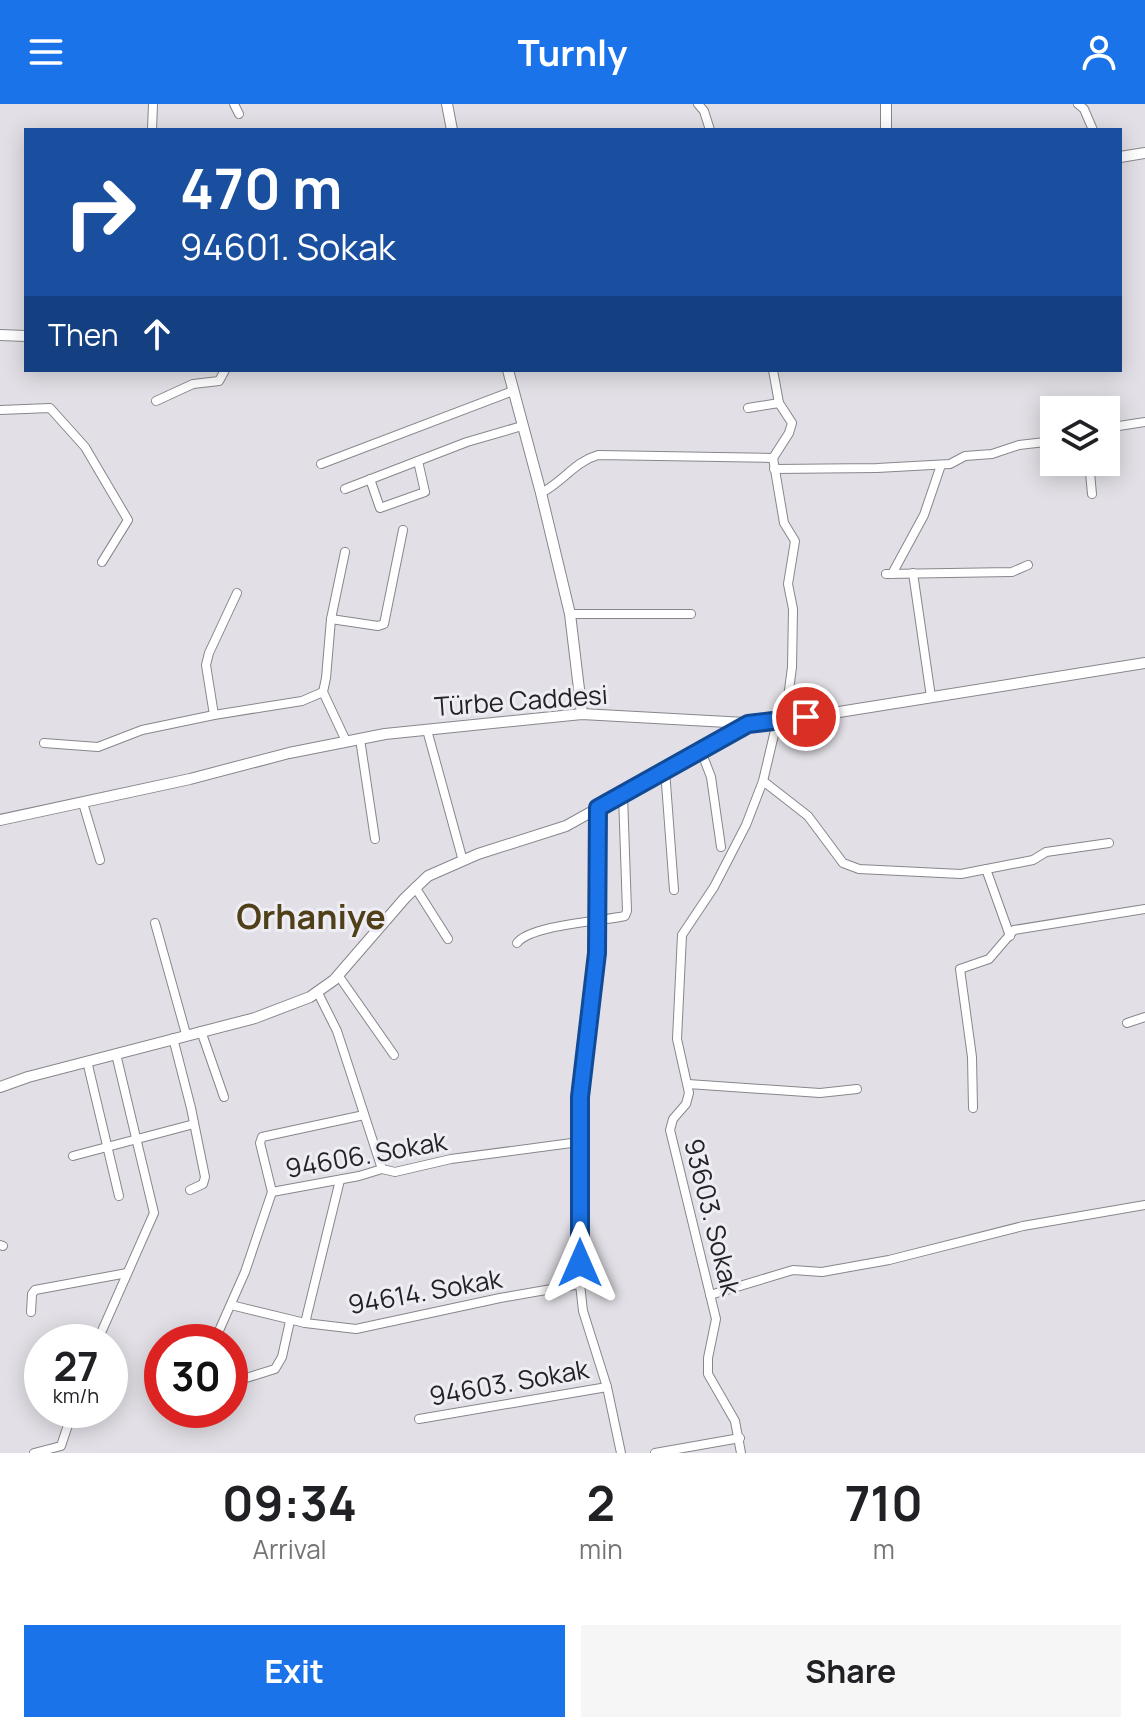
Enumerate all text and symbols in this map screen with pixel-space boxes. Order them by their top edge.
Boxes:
text: Turnly [518,28,627,77]
icon: menu [24,30,68,74]
icon: person [1077,30,1121,74]
text: 470 m [180,149,342,226]
icon: right [48,160,152,264]
text: 94601. Sokak [180,222,396,271]
icon: ahead [135,312,179,356]
text: Then [48,314,119,355]
map controls [1040,396,1120,476]
button: layers [1040,396,1120,476]
street label: Türbe Caddesi [433,676,609,724]
pin [772,683,840,751]
icon: arrive [784,695,828,739]
district label: Orhaniye [236,893,386,939]
street label: 94606. Sokak [282,1122,450,1186]
street label: 93603. Sokak [676,1135,750,1300]
position arrow [538,1221,622,1305]
street label: 94614. Sokak [345,1260,506,1322]
speed limit sign: 30 [144,1324,248,1428]
text: 27 [53,1338,99,1393]
street label: 94603. Sokak [426,1350,592,1414]
text: km/h [53,1382,99,1409]
text: 09:34 [222,1470,357,1535]
text: 2 [587,1470,615,1535]
text: 710 [845,1470,923,1535]
text: Arrival [252,1531,327,1567]
text: min [579,1531,623,1567]
text: m [873,1531,895,1567]
button: Exit [24,1625,565,1717]
button: Share [581,1625,1121,1717]

